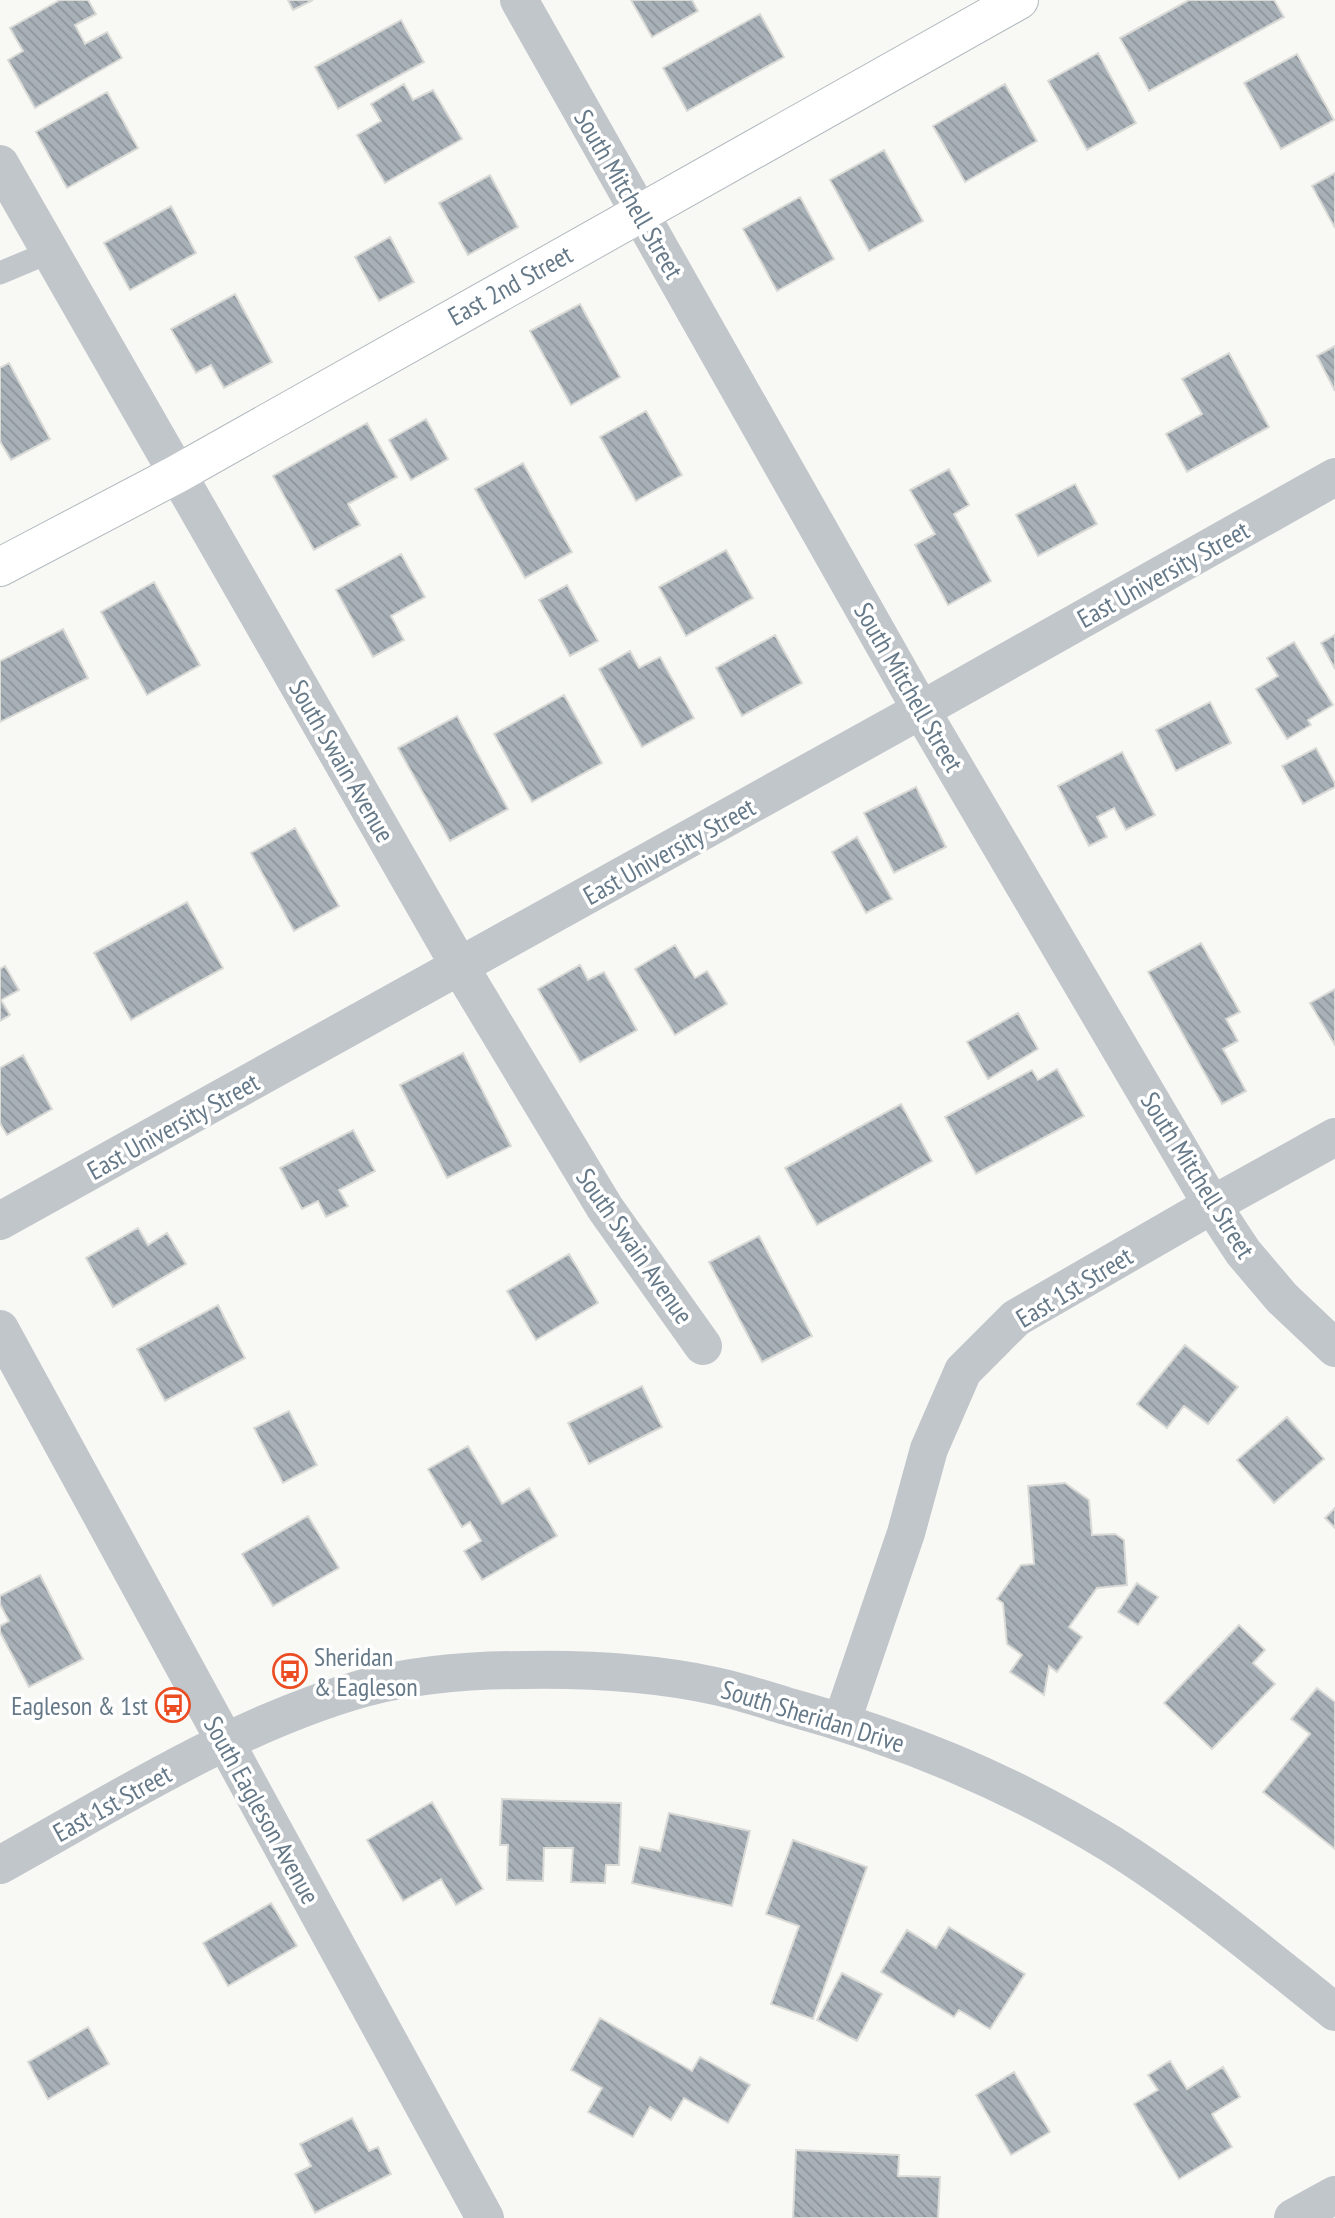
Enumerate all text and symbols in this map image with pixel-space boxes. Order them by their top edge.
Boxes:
street label: South Mitchell Street [567,104,691,284]
street label: East 2nd Street [442,237,578,333]
street label: East University Street [1071,513,1255,635]
street label: South Mitchell Street [847,597,971,777]
street label: South Swain Avenue [282,674,402,848]
street label: East University Street [577,790,761,912]
street label: East University Street [81,1065,265,1187]
street label: South Mitchell Street [1134,1086,1262,1264]
street label: South Swain Avenue [569,1162,701,1330]
street label: East 1st Street [1010,1239,1138,1335]
place label: Sheridan & Eagleson [314,1640,418,1703]
bus stop icon: Sheridan & Eagleson [271,1652,309,1690]
street label: South Sheridan Drive [717,1672,909,1760]
bus stop icon: Eagleson & 1st [154,1686,192,1724]
place label: Eagleson & 1st [11,1689,148,1722]
street label: South Eagleson Avenue [197,1710,327,1910]
street label: East 1st Street [47,1757,177,1849]

